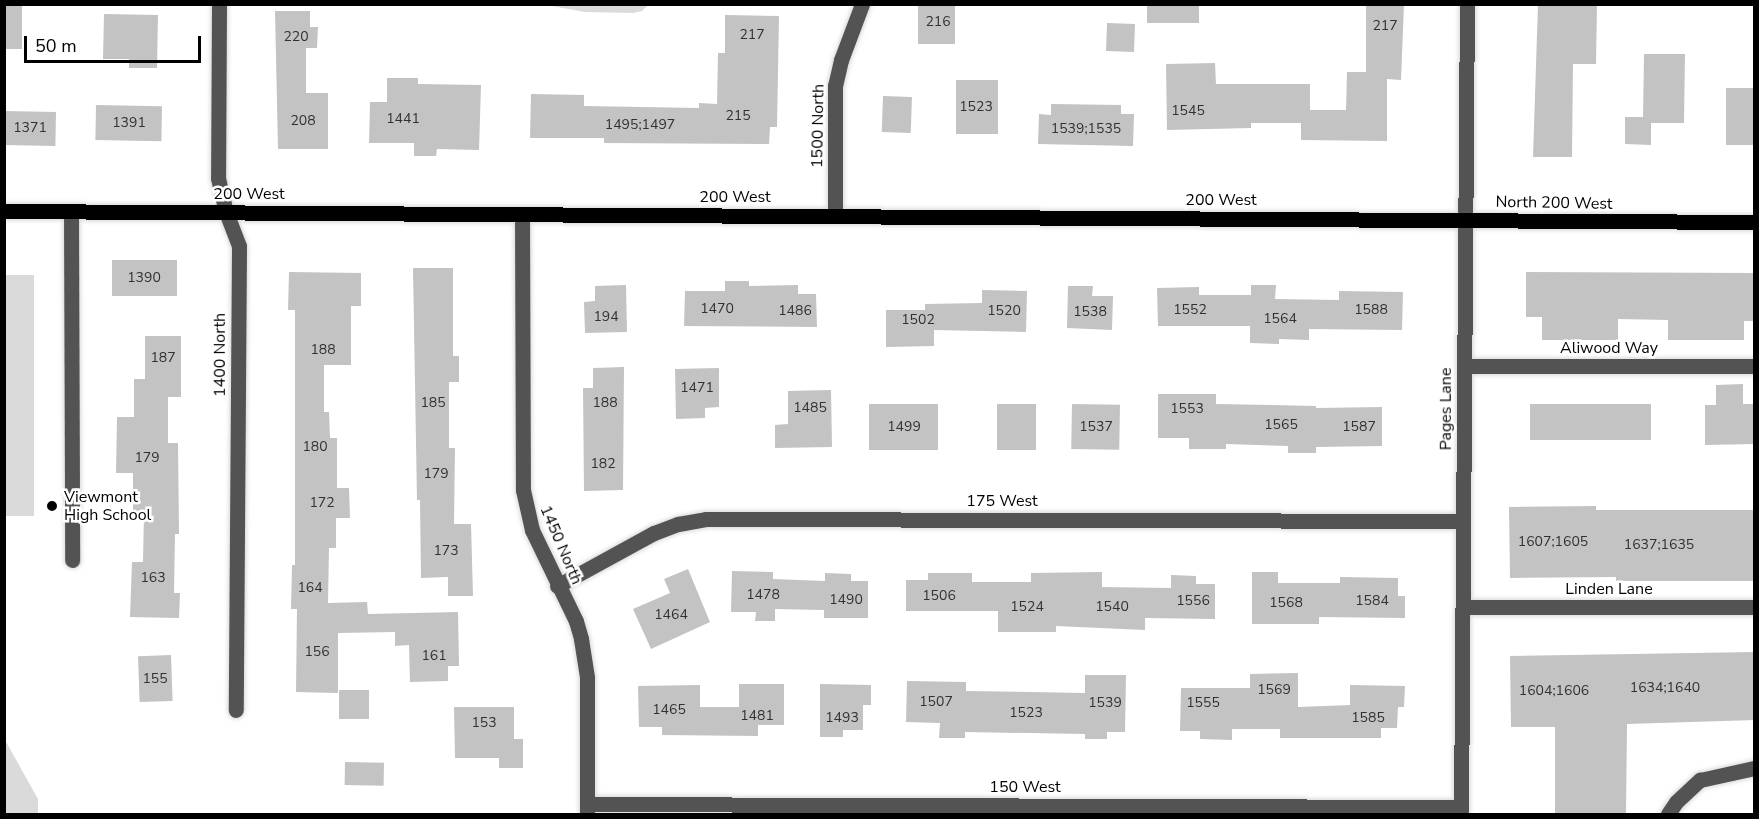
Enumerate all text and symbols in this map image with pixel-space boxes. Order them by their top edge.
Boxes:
house number: 216 [925,14,951,30]
house number: 217 [1372,18,1398,34]
scale bar [27,24,204,62]
house number: 217 [739,27,765,43]
house number: 220 [283,29,309,45]
text: 50 m [35,34,77,58]
street label: 1500 North [808,84,828,168]
house number: 1523 [959,99,993,115]
house number: 1545 [1171,103,1205,119]
house number: 215 [725,108,751,124]
house number: 1441 [386,111,420,127]
house number: 208 [290,113,316,129]
house number: 1391 [112,115,146,131]
house number: 1495;1497 [605,117,675,133]
house number: 1371 [13,120,47,136]
house number: 1539;1535 [1051,121,1121,137]
street label: 200 West [213,184,285,204]
street label: 200 West [699,187,771,207]
street label: 200 West [1185,190,1257,210]
street label: North 200 West [1495,192,1613,214]
house number: 1390 [127,270,161,286]
house number: 1470 [700,301,734,317]
house number: 1552 [1173,302,1207,318]
house number: 1588 [1354,302,1388,318]
house number: 1486 [778,303,812,319]
house number: 1520 [987,303,1021,319]
house number: 1538 [1073,304,1107,320]
house number: 194 [593,309,619,325]
house number: 1564 [1263,311,1297,327]
house number: 1502 [901,312,935,328]
street label: 1400 North [210,313,230,397]
street label: Aliwood Way [1560,338,1658,358]
house number: 188 [310,342,336,358]
house number: 187 [150,350,176,366]
street label: Pages Lane [1436,368,1456,450]
house number: 1471 [680,380,714,396]
house number: 185 [420,395,446,411]
house number: 188 [592,395,618,411]
house number: 1485 [793,400,827,416]
house number: 1553 [1170,401,1204,417]
house number: 1565 [1264,417,1298,433]
house number: 1499 [887,419,921,435]
house number: 1537 [1079,419,1113,435]
house number: 1587 [1342,419,1376,435]
house number: 180 [302,439,328,455]
house number: 179 [134,450,160,466]
house number: 182 [590,456,616,472]
house number: 179 [423,466,449,482]
place label: Viewmont High School [64,487,151,525]
street label: 175 West [966,491,1038,511]
house number: 172 [309,495,335,511]
marker: Viewmont High School [45,499,59,513]
street label: 1450 North [536,503,586,587]
house number: 1607;1605 [1518,534,1588,550]
house number: 1637;1635 [1624,537,1694,553]
house number: 173 [433,543,459,559]
house number: 163 [140,570,166,586]
street label: Linden Lane [1565,579,1653,599]
house number: 164 [297,580,323,596]
house number: 1478 [746,587,780,603]
house number: 1506 [922,588,956,604]
house number: 1490 [829,592,863,608]
house number: 1556 [1176,593,1210,609]
house number: 1584 [1355,593,1389,609]
house number: 1568 [1269,595,1303,611]
house number: 1524 [1010,599,1044,615]
house number: 1540 [1095,599,1129,615]
house number: 1464 [654,607,688,623]
house number: 156 [304,644,330,660]
house number: 161 [421,648,447,664]
house number: 155 [142,671,168,687]
house number: 1634;1640 [1630,680,1700,696]
house number: 1569 [1257,682,1291,698]
house number: 1604;1606 [1519,683,1589,699]
house number: 1507 [919,694,953,710]
house number: 1539 [1088,695,1122,711]
house number: 1555 [1186,695,1220,711]
house number: 1465 [652,702,686,718]
house number: 1523 [1009,705,1043,721]
house number: 1481 [740,708,774,724]
house number: 1493 [825,710,859,726]
house number: 1585 [1351,710,1385,726]
house number: 153 [471,715,497,731]
street label: 150 West [989,777,1061,797]

